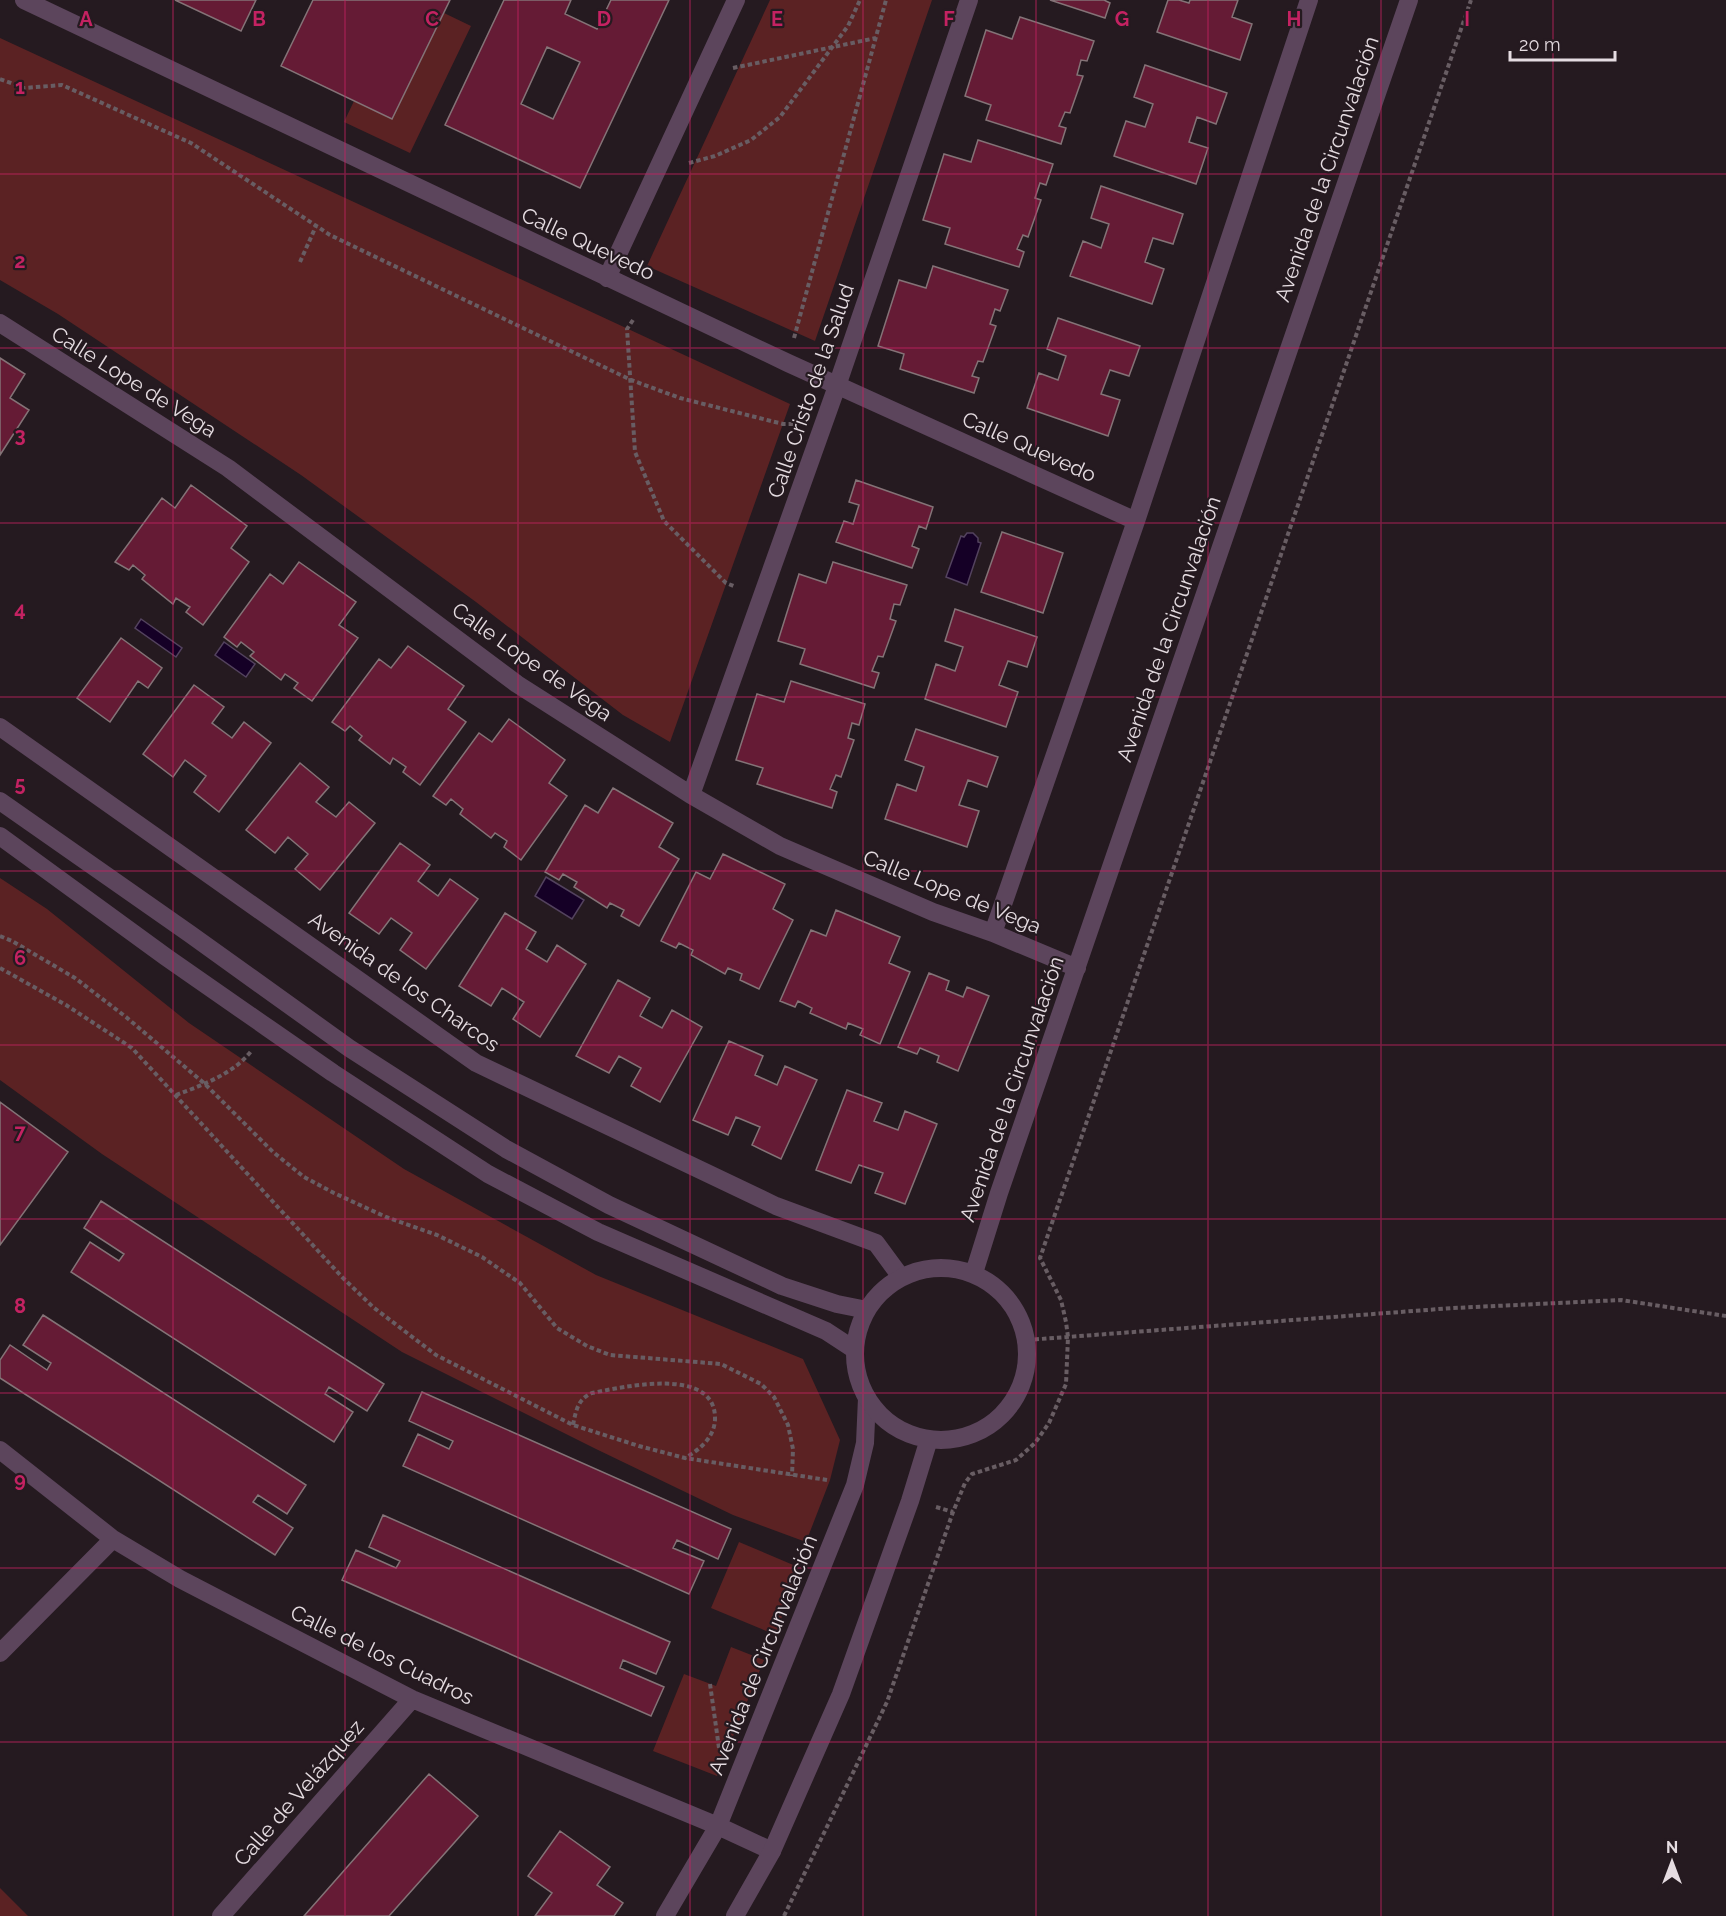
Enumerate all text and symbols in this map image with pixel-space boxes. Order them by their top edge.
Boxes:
text: A [79,7,93,31]
text: B [252,7,266,31]
text: C [425,7,439,31]
text: D [597,7,611,31]
text: E [771,7,783,31]
text: F [943,7,955,31]
text: G [1115,7,1129,31]
text: H [1287,7,1301,31]
text: I [1464,7,1470,31]
scale bar [1510,24,1615,62]
street label: Avenida de la Circunvalación [1269,33,1384,305]
text: 20 m [1519,34,1561,55]
text: 1 [15,75,25,99]
street label: Calle Quevedo [518,202,659,285]
text: 2 [14,249,26,273]
street label: Calle Cristo de la Salud [762,280,859,501]
street label: Calle Lope de Vega [47,321,221,442]
street label: Calle Quevedo [958,406,1100,487]
text: 3 [14,423,26,447]
street label: Avenida de la Circunvalación [1111,493,1226,765]
text: 4 [14,597,26,621]
street label: Calle Lope de Vega [447,597,617,726]
text: 5 [14,772,26,796]
street label: Calle Lope de Vega [860,844,1045,939]
street label: Avenida de los Charcos [304,906,504,1057]
text: 6 [14,946,26,970]
street label: Avenida de la Circunvalación [954,953,1069,1225]
text: 7 [14,1120,26,1144]
text: 8 [14,1294,26,1318]
text: 9 [14,1468,26,1492]
street label: Avenida de Circunvalación [703,1531,822,1778]
street label: Calle de los Cuadros [287,1599,478,1710]
street label: Calle de Velázquez [228,1715,369,1871]
north arrow [1642,1832,1702,1892]
text: N [1666,1838,1678,1857]

